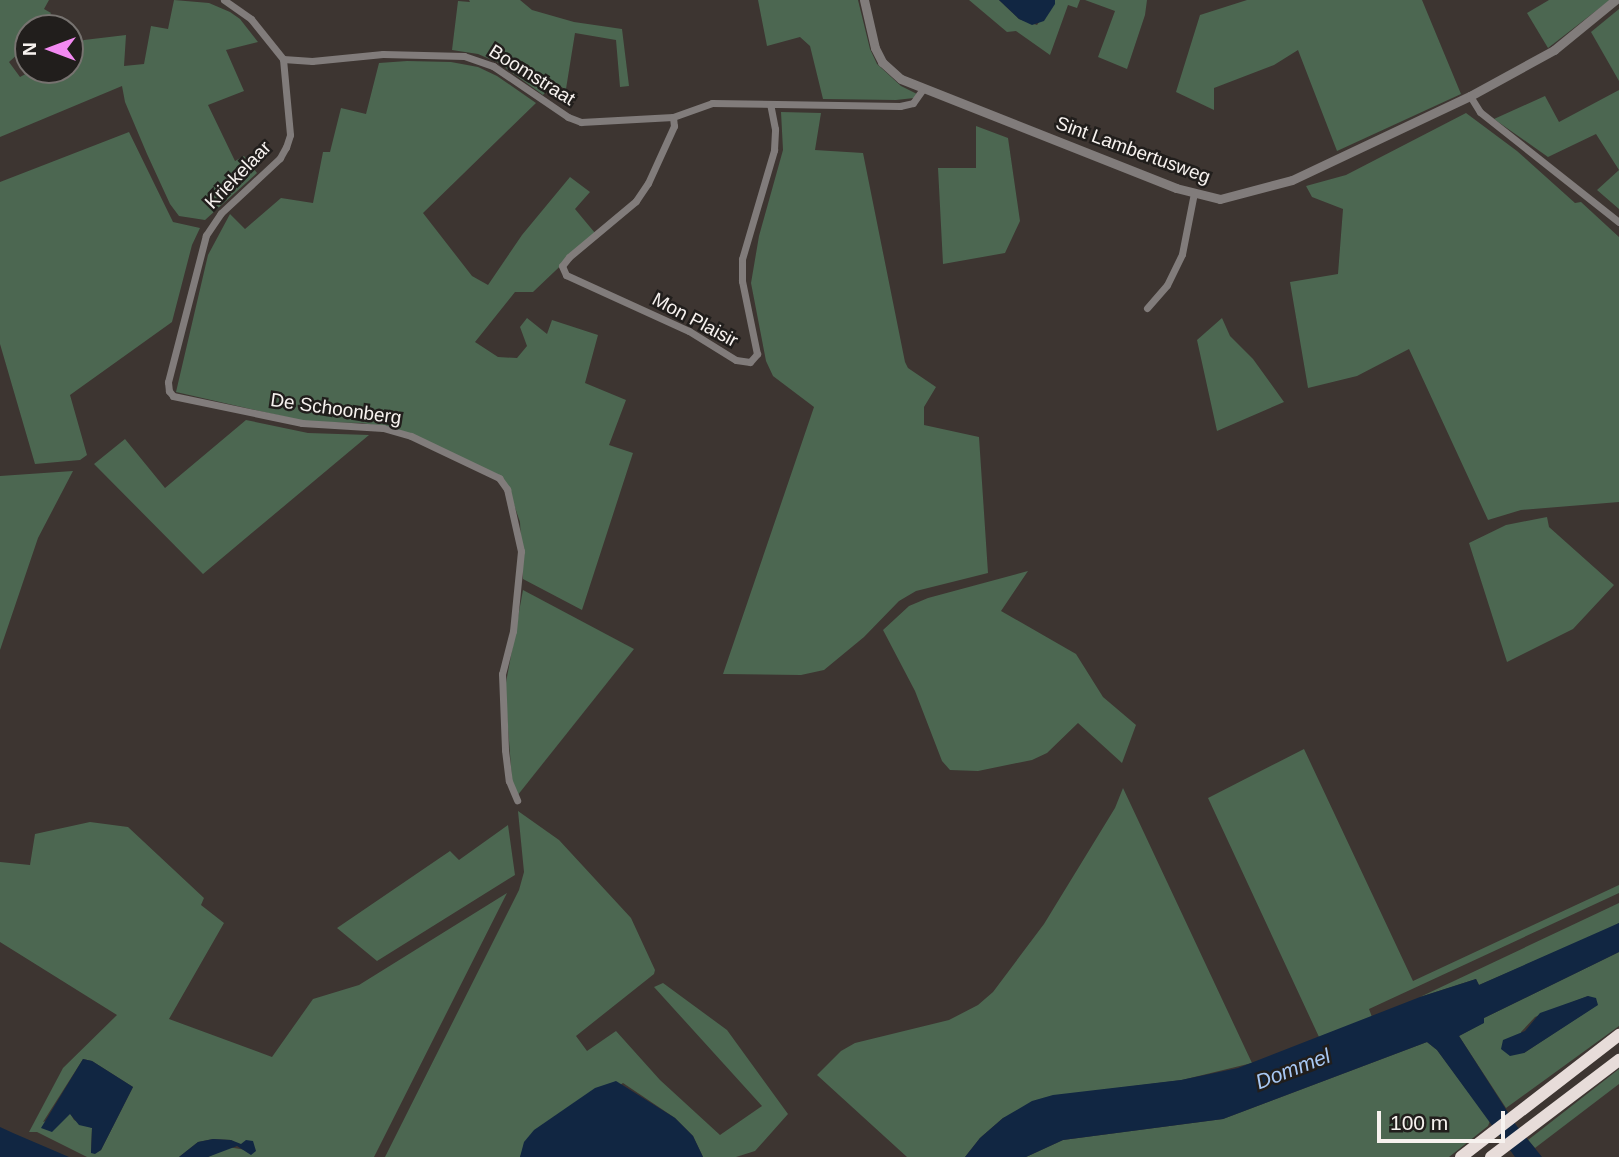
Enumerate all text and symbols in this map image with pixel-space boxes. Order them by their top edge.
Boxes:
north arrow [14,14,84,84]
street label: Boomstraat [485,40,579,110]
text: N [19,42,40,56]
street label: Sint Lambertusweg [1053,111,1213,189]
street label: Kriekelaar [200,136,276,214]
street label: Mon Plaisir [648,288,742,352]
street label: De Schoonberg [269,389,403,429]
water label: Dommel [1252,1043,1334,1095]
scale bar [1381,1098,1509,1142]
text: 100 m [1390,1111,1448,1134]

